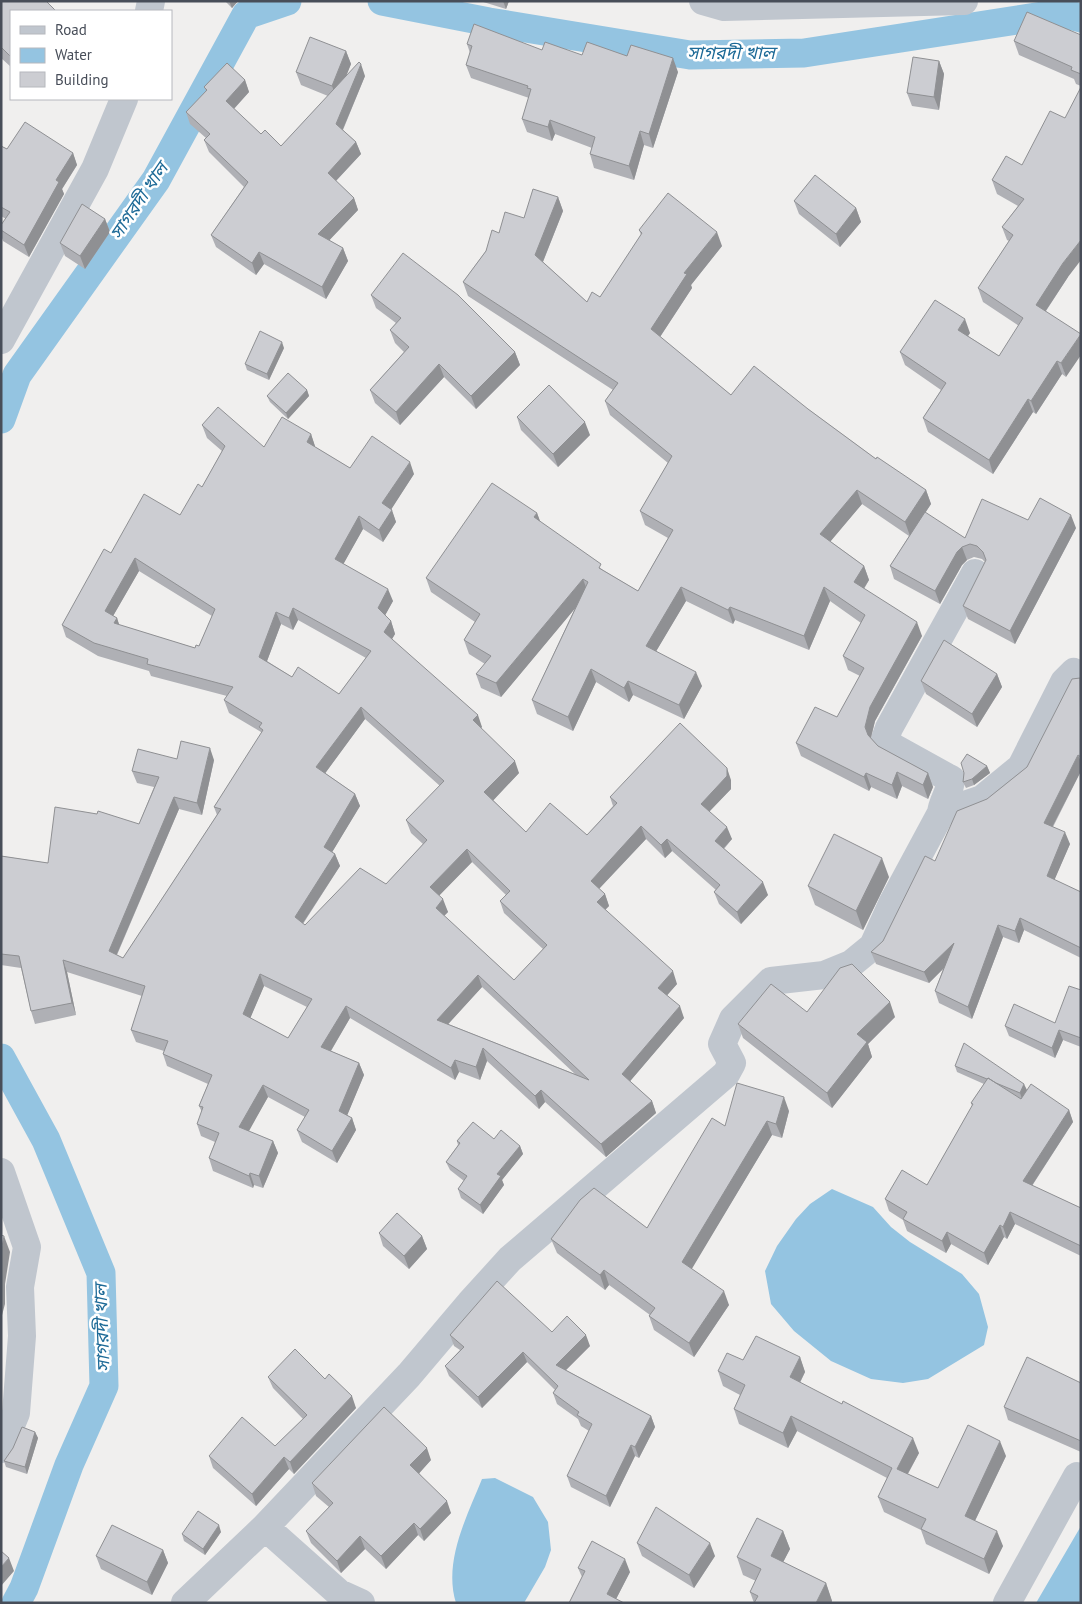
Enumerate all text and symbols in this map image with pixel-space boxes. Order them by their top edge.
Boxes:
legend [10,10,172,100]
text: Road [55,20,87,39]
water label: সাগরদী খাল [687,41,779,64]
text: Water [55,45,92,64]
text: Building [55,70,109,89]
water label: সাগরদী খাল [105,155,175,244]
water label: সাগরদী খাল [88,1280,115,1372]

